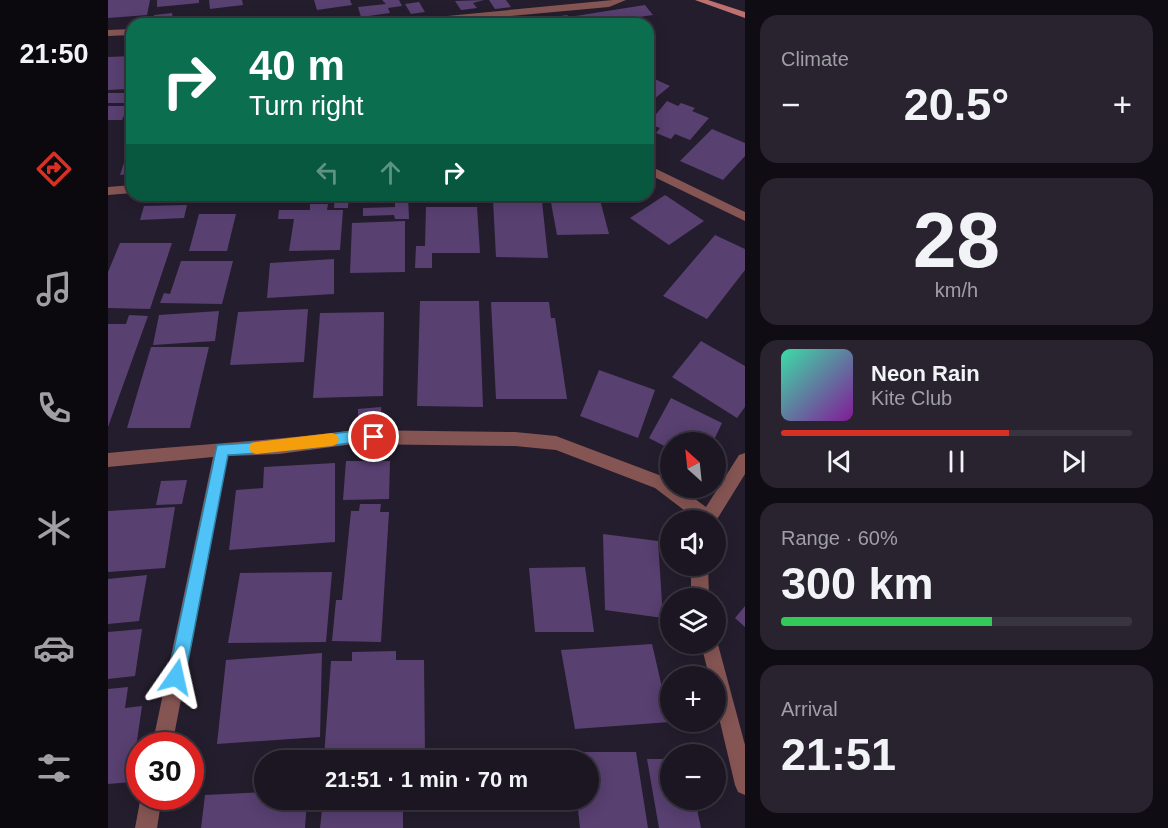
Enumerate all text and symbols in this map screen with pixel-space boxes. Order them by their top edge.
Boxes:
text: 21:50 [19,39,89,69]
icon: right [150,42,228,120]
text: 40 m [249,42,345,89]
text: Climate [781,48,849,70]
text: 20.5° [904,79,1009,130]
text: − [781,86,800,123]
text: + [1113,86,1132,123]
text: Turn right [249,91,364,121]
icon: directions [33,148,75,190]
icon: left [311,156,344,189]
icon: ahead [374,156,407,189]
icon: right [437,156,470,189]
text: 28 [913,196,1000,284]
icon: music [33,268,75,310]
text: km/h [935,279,978,301]
text: Neon Rain [871,361,980,386]
icon: phone [33,387,75,429]
text: Kite Club [871,387,952,409]
pin [348,411,399,462]
icon: arrive [357,420,390,453]
north arrow [660,432,726,498]
map controls [660,432,726,810]
icon: previous [823,445,856,478]
icon: pause [940,445,973,478]
icon: next [1057,445,1090,478]
icon: climate [33,507,75,549]
button: sound [660,510,726,576]
text: Range · 60% [781,527,898,549]
text: 300 km [781,558,934,609]
button: layers [660,588,726,654]
icon: car [33,627,75,669]
position arrow [144,645,208,709]
button: + [660,666,726,732]
text: Arrival [781,698,838,720]
text: 21:51 [781,729,896,780]
speed limit sign: 30 [126,732,204,810]
button: − [660,744,726,810]
icon: filters [33,747,75,789]
text: 21:51 · 1 min · 70 m [325,767,528,792]

